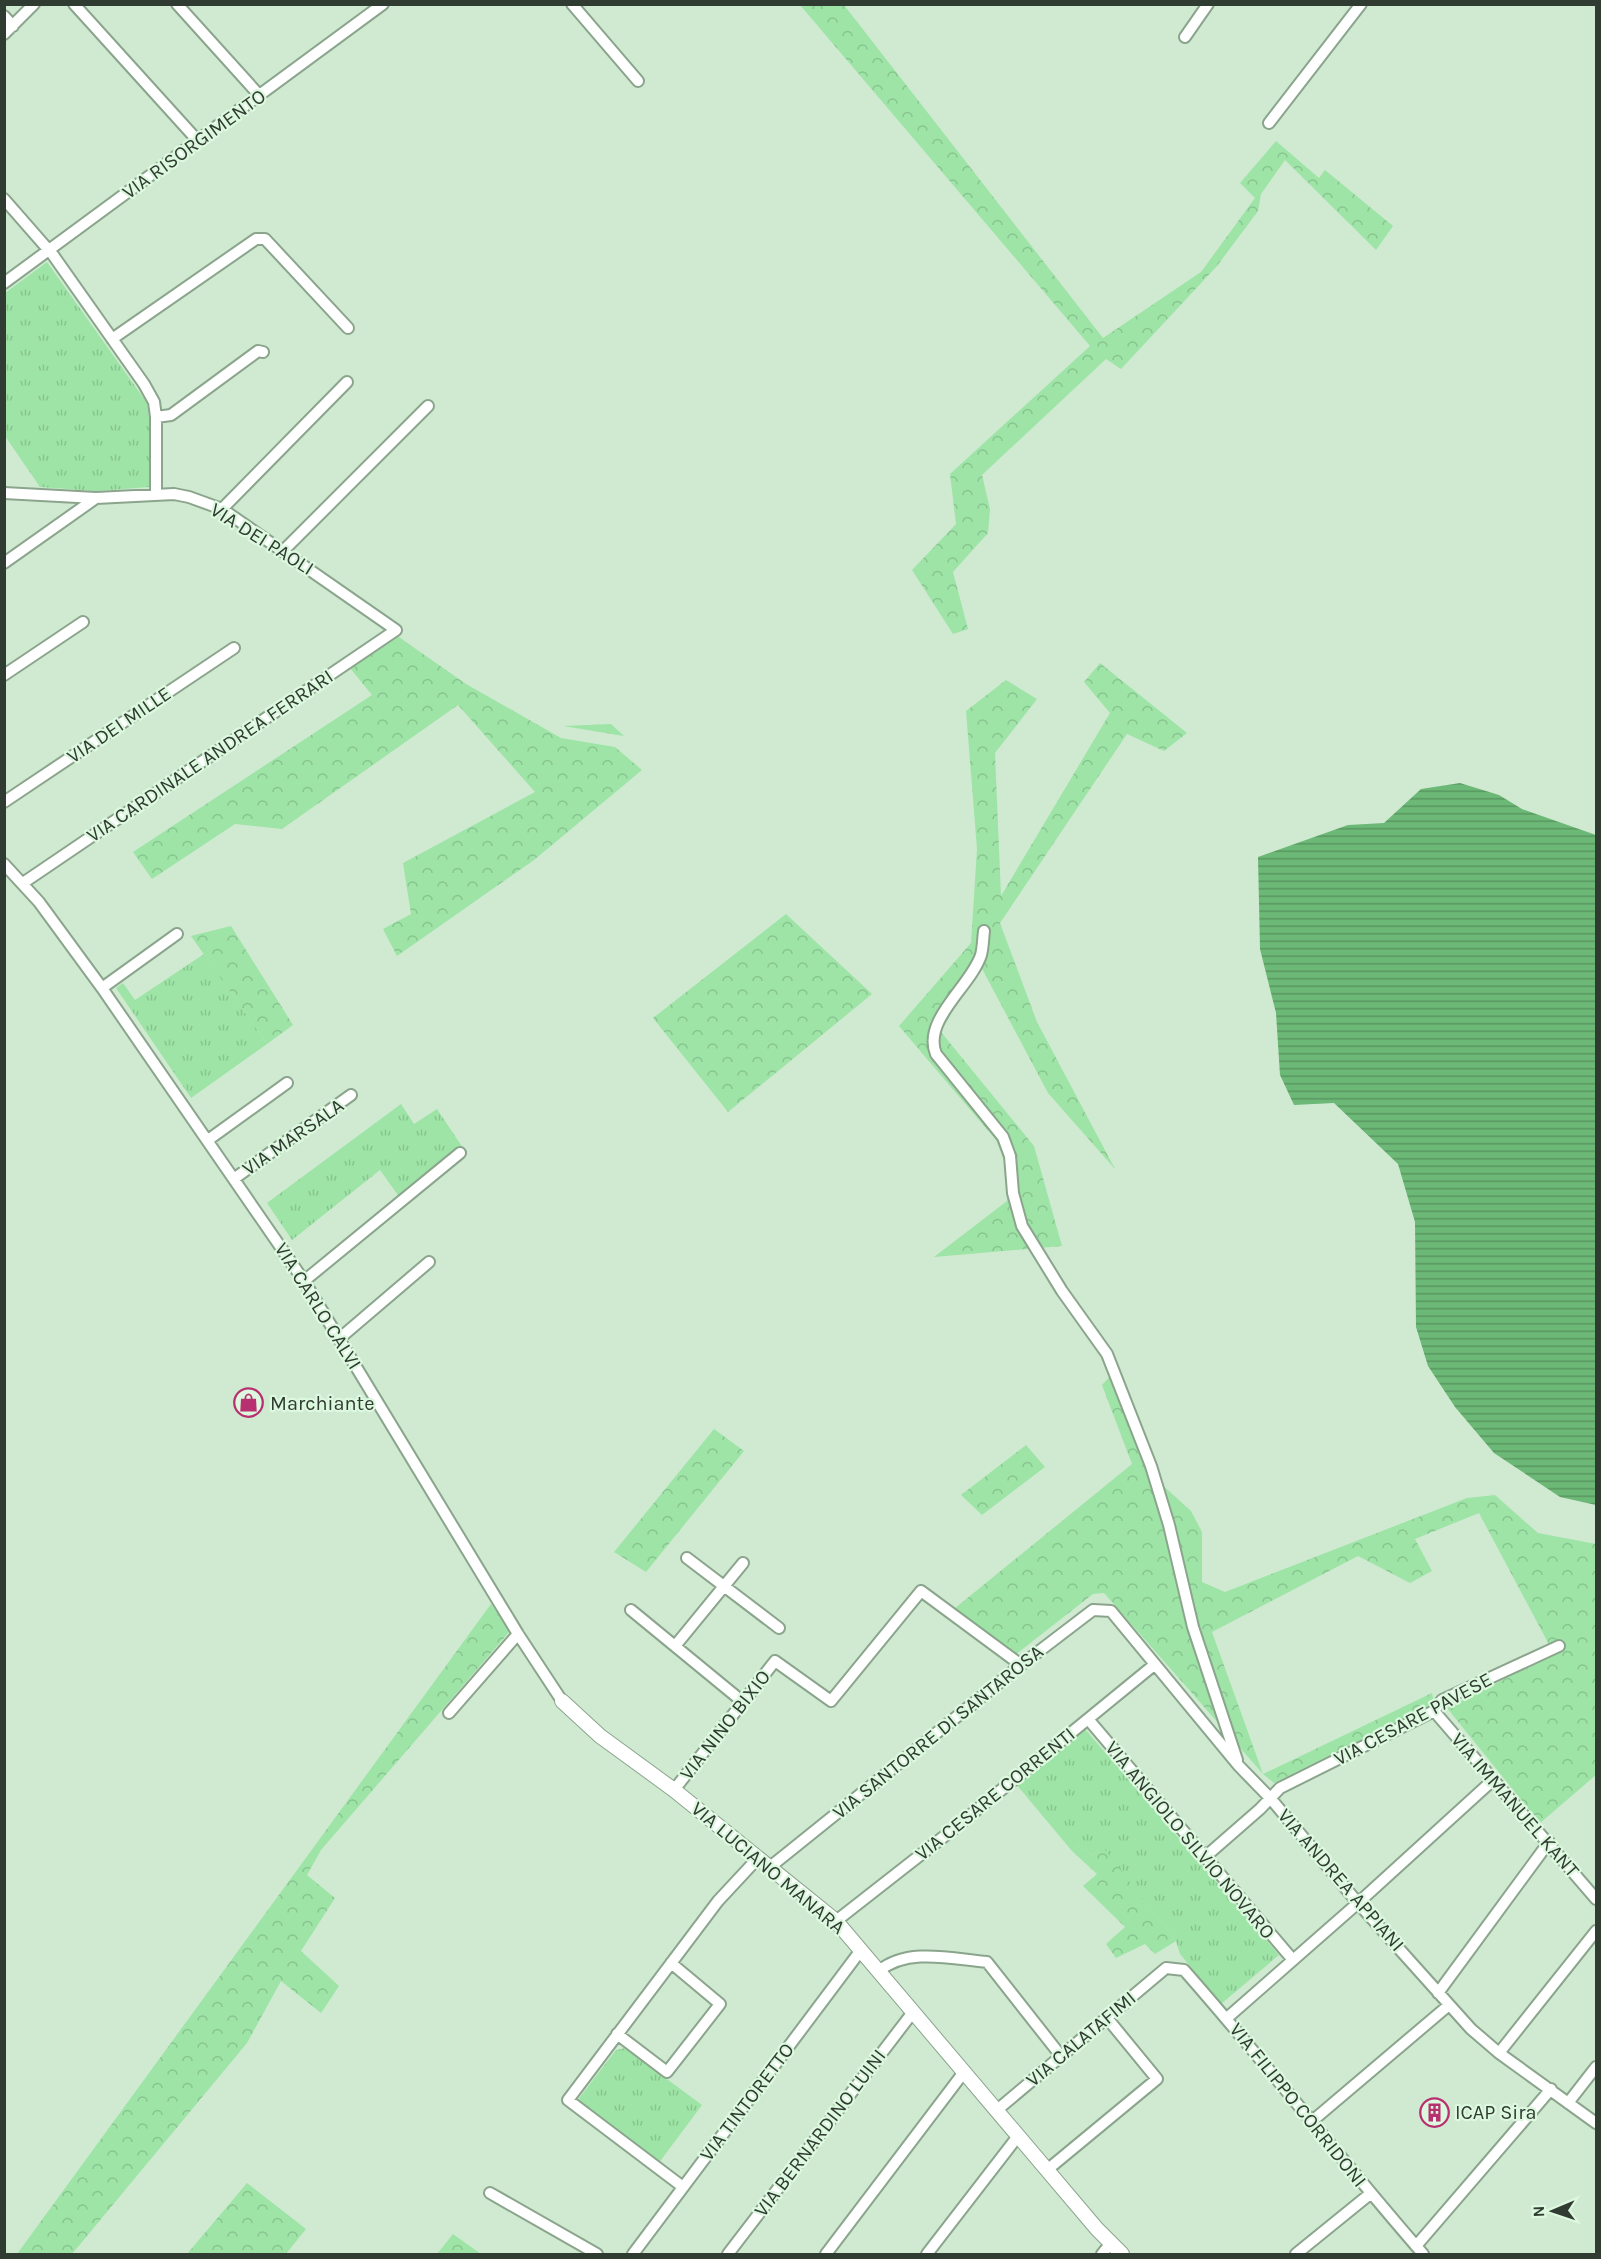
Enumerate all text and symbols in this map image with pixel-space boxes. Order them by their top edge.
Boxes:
street label: VIA RISORGIMENTO [118,84,270,204]
street label: VIA DEI PAOLI [206,498,318,580]
street label: VIA CARDINALE ANDREA FERRARI [83,665,337,847]
street label: VIA DEI MILLE [63,682,175,768]
street label: VIA MARSALA [238,1094,348,1180]
street label: VIA CARLO CALVI [270,1238,366,1374]
shop icon: Marchiante [233,1387,265,1419]
place label: Marchiante [270,1392,374,1415]
street label: VIA SANTORRE DI SANTAROSA [828,1640,1048,1824]
street label: VIA NINO BIXIO [675,1665,775,1785]
street label: VIA CESARE PAVESE [1330,1668,1496,1770]
street label: VIA CESARE CORRENTI [911,1723,1079,1865]
street label: VIA IMMANUEL KANT [1446,1728,1584,1882]
street label: VIA ANGIOLO SILVIO NOVARO [1101,1736,1279,1944]
street label: VIA LUCIANO MANARA [686,1797,850,1939]
street label: VIA ANDREA APPIANI [1273,1804,1409,1956]
street label: VIA CALATAFIMI [1021,1986,1141,2092]
street label: VIA FILIPPO CORRIDONI [1225,2018,1371,2192]
street label: VIA TINTORETTO [695,2038,799,2166]
street label: VIA BERNARDINO LUINI [749,2045,891,2221]
building icon: ICAP Sira [1418,2096,1450,2128]
place label: ICAP Sira [1455,2101,1536,2124]
north arrow [1523,2181,1583,2241]
text: N [1529,2205,1548,2218]

